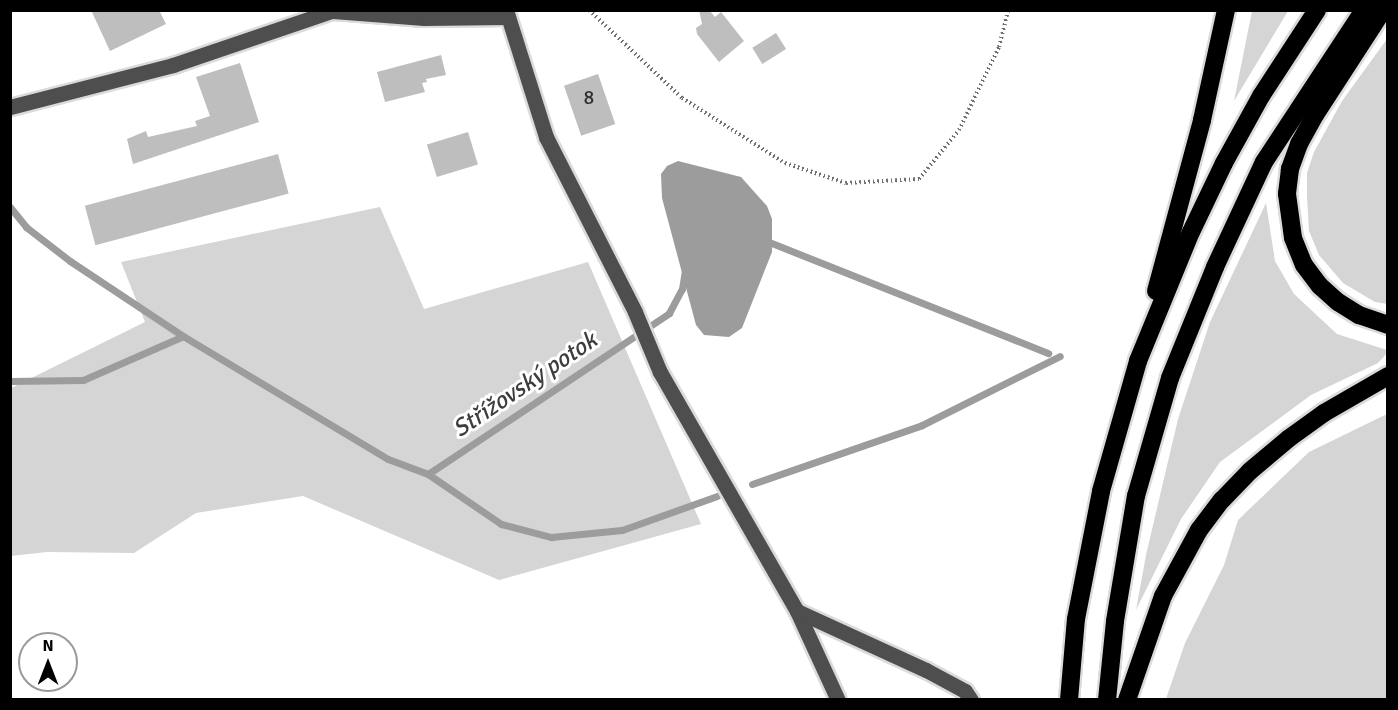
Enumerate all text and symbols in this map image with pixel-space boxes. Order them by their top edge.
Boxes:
house number: 8 [584,85,594,109]
water label: Střížovský potok [447,326,603,444]
north arrow [18,632,78,692]
text: N [42,636,54,656]

